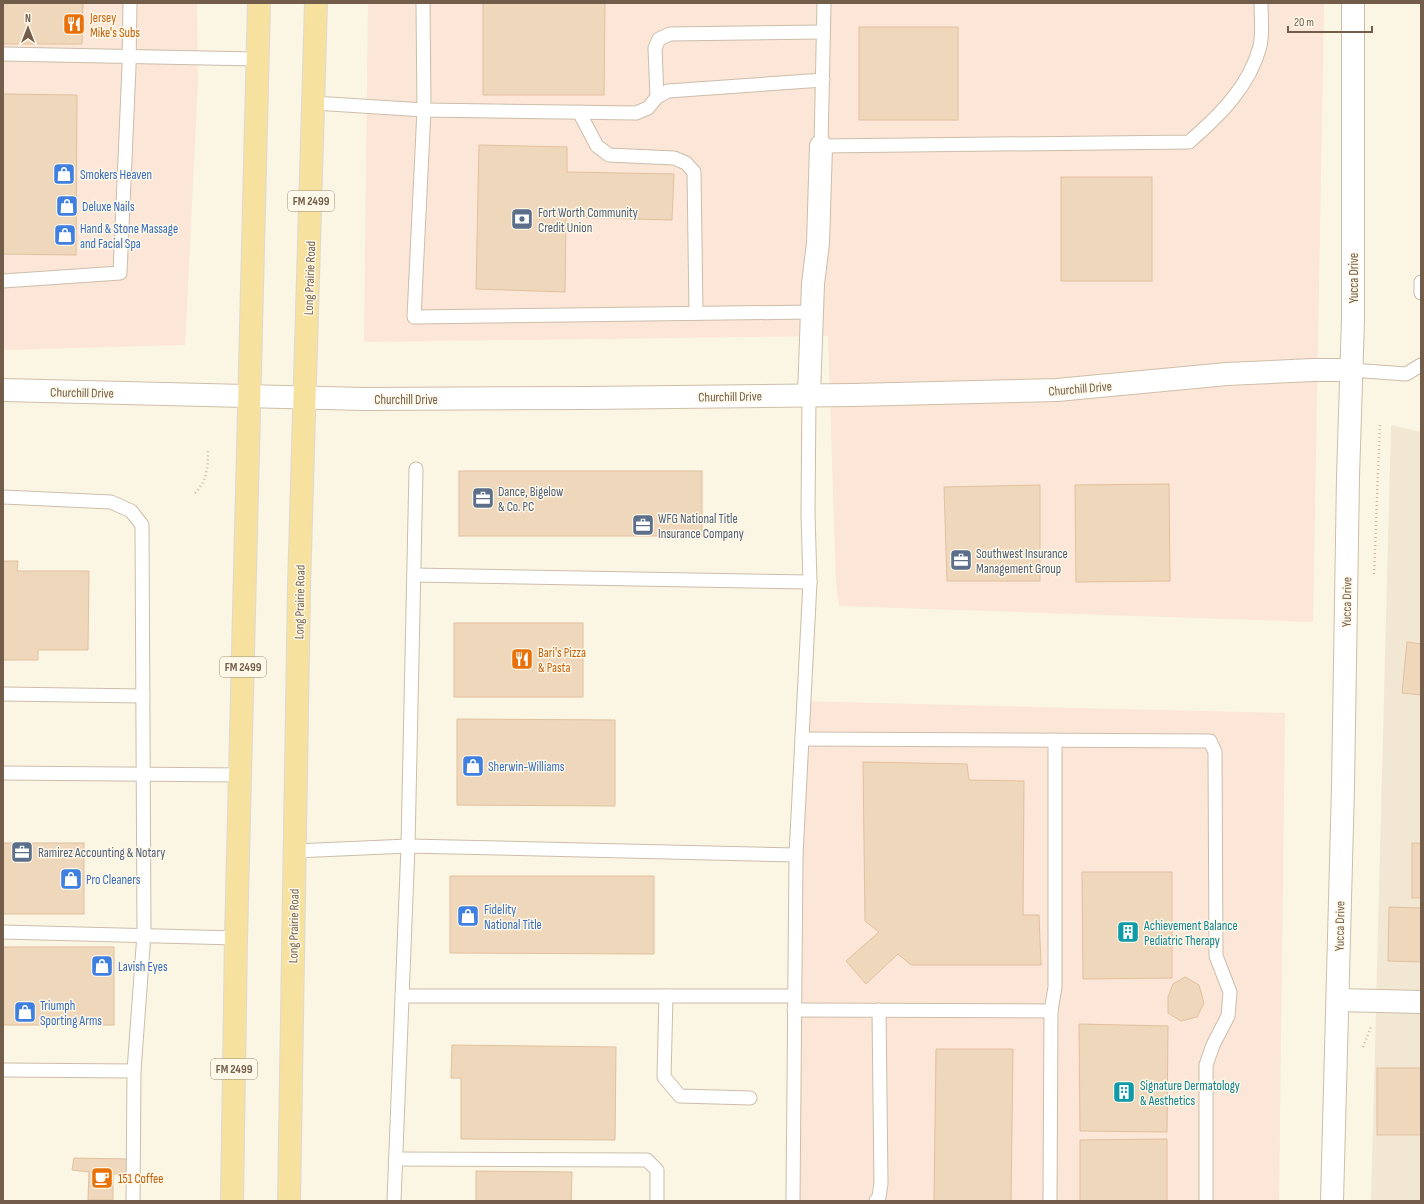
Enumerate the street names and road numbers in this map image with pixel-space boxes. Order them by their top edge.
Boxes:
road number: FM 2499 [288,191,334,211]
street label: Long Prairie Road [301,241,319,316]
street label: Yucca Drive [1346,253,1362,303]
street label: Churchill Drive [1048,378,1112,400]
street label: Churchill Drive [50,384,114,402]
street label: Churchill Drive [698,388,762,406]
street label: Churchill Drive [374,392,438,408]
street label: Long Prairie Road [291,565,309,639]
street label: Yucca Drive [1339,577,1355,627]
road number: FM 2499 [220,657,266,677]
street label: Long Prairie Road [285,889,303,963]
street label: Yucca Drive [1332,901,1348,951]
road number: FM 2499 [211,1059,257,1079]

